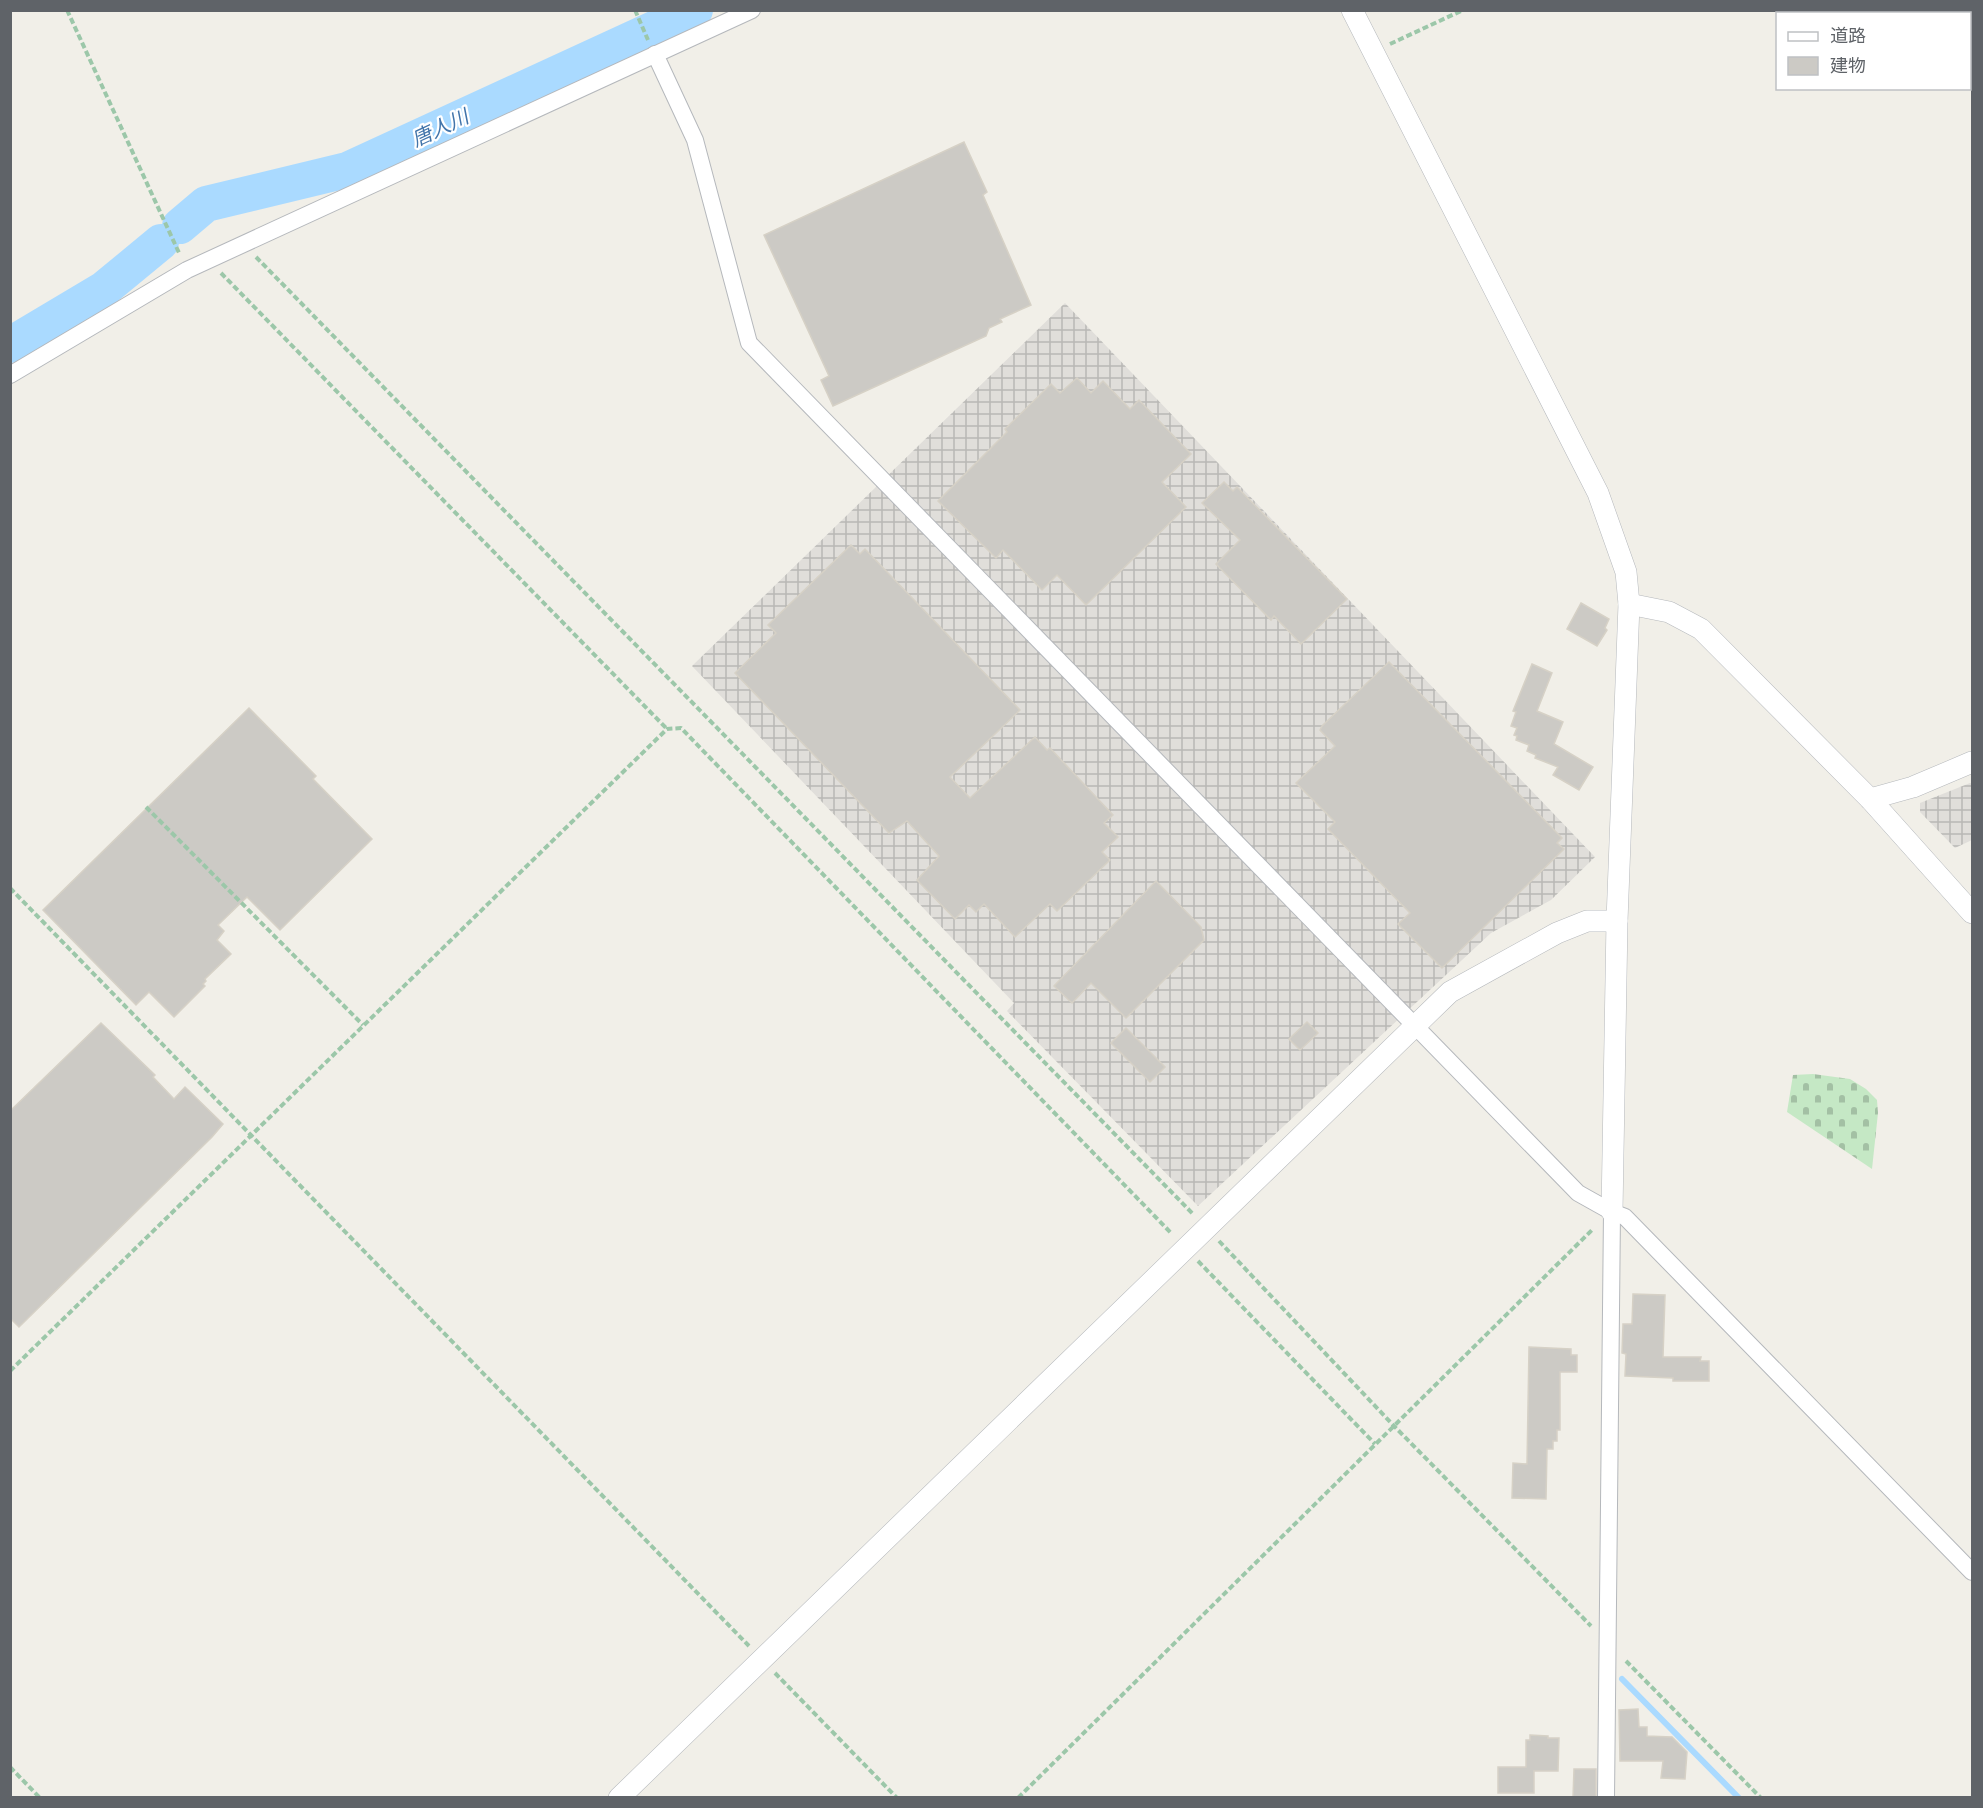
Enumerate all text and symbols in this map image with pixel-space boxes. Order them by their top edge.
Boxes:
legend [1776,12,1971,90]
text: 道路 [1830,25,1866,46]
text: 建物 [1830,55,1866,76]
water label: 唐人川 [408,104,474,152]

